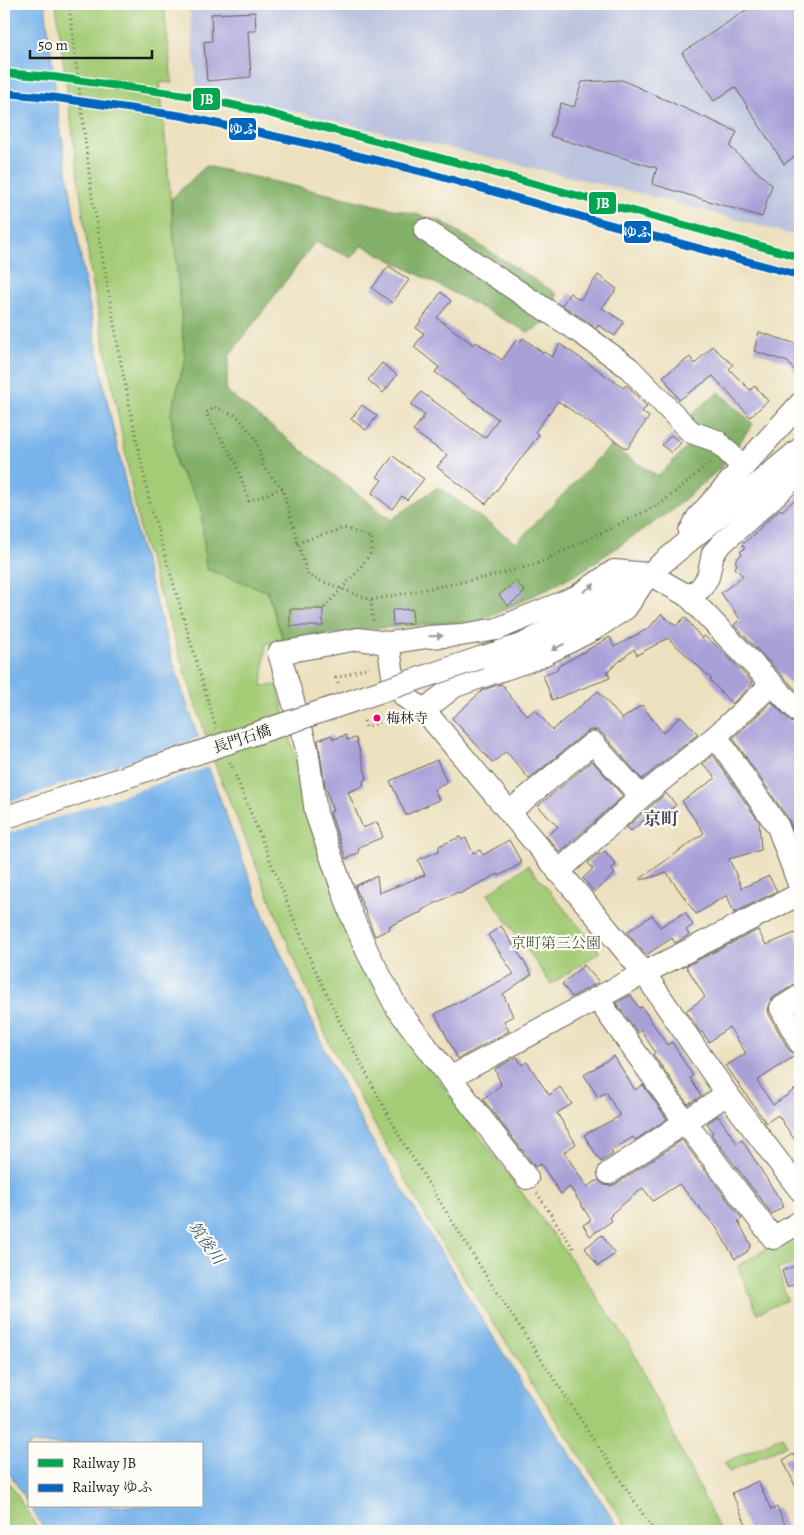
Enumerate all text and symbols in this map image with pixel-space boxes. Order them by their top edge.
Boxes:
scale bar [30,28,152,60]
text: 50 m [38,35,68,55]
line badge: JB [192,87,221,111]
text: JB [200,90,214,109]
line badge: ゆふ [228,117,257,141]
text: ゆふ [229,120,257,139]
line badge: JB [588,191,617,215]
text: JB [596,194,610,213]
line badge: ゆふ [623,220,652,244]
text: ゆふ [623,223,651,242]
one-way arrow [582,583,596,593]
one-way arrow [428,632,444,640]
one-way arrow [551,643,566,651]
place label: 梅林寺 [386,709,428,728]
marker: 梅林寺 [372,713,382,723]
street label: 長門石橋 [210,720,274,758]
district label: 京町 [643,807,679,831]
park label: 京町第三公園 [511,933,601,953]
water label: 筑後川 [183,1217,230,1270]
legend [28,1442,202,1508]
text: Railway JB [72,1453,136,1473]
text: Railway ゆふ [72,1477,152,1497]

